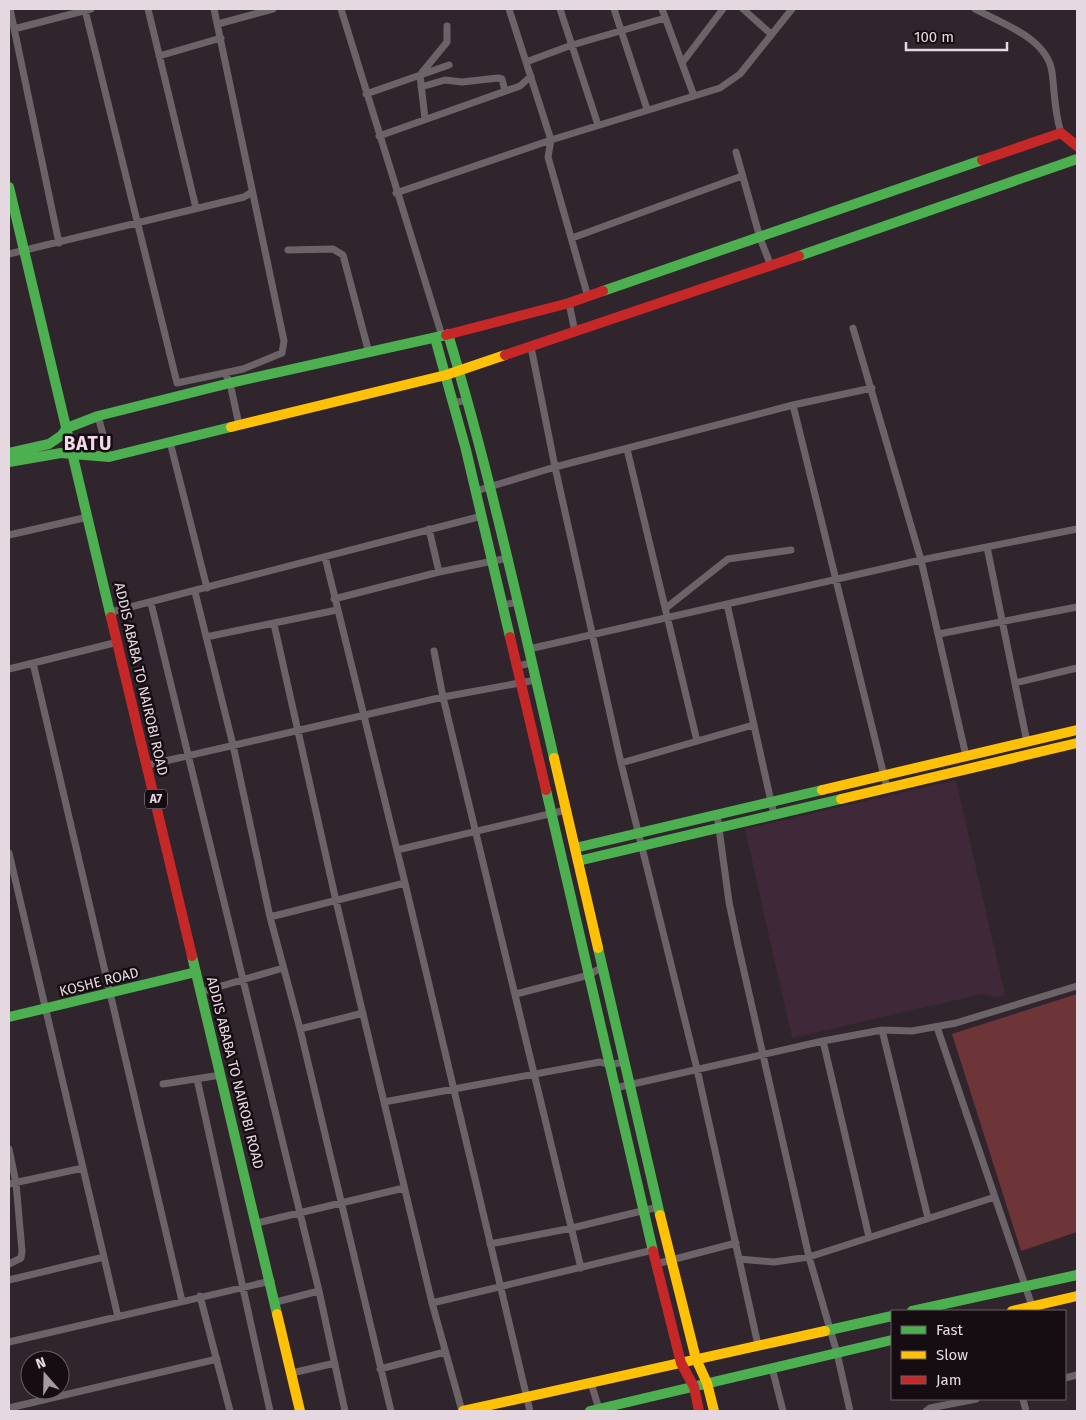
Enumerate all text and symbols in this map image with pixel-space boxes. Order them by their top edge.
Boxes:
scale bar [906,20,1007,52]
text: 100 m [914,28,954,46]
district label: BATU [64,432,112,455]
street label: ADDIS ABABA TO NAIROBI ROAD [111,581,171,777]
road number: A7 [145,790,167,809]
street label: KOSHE ROAD [58,964,140,1000]
street label: ADDIS ABABA TO NAIROBI ROAD [203,975,267,1171]
legend [891,1310,1066,1400]
text: Fast [936,1321,963,1339]
text: Slow [936,1346,968,1364]
north arrow [20,1350,70,1400]
text: N [33,1354,48,1373]
text: Jam [936,1371,962,1389]

